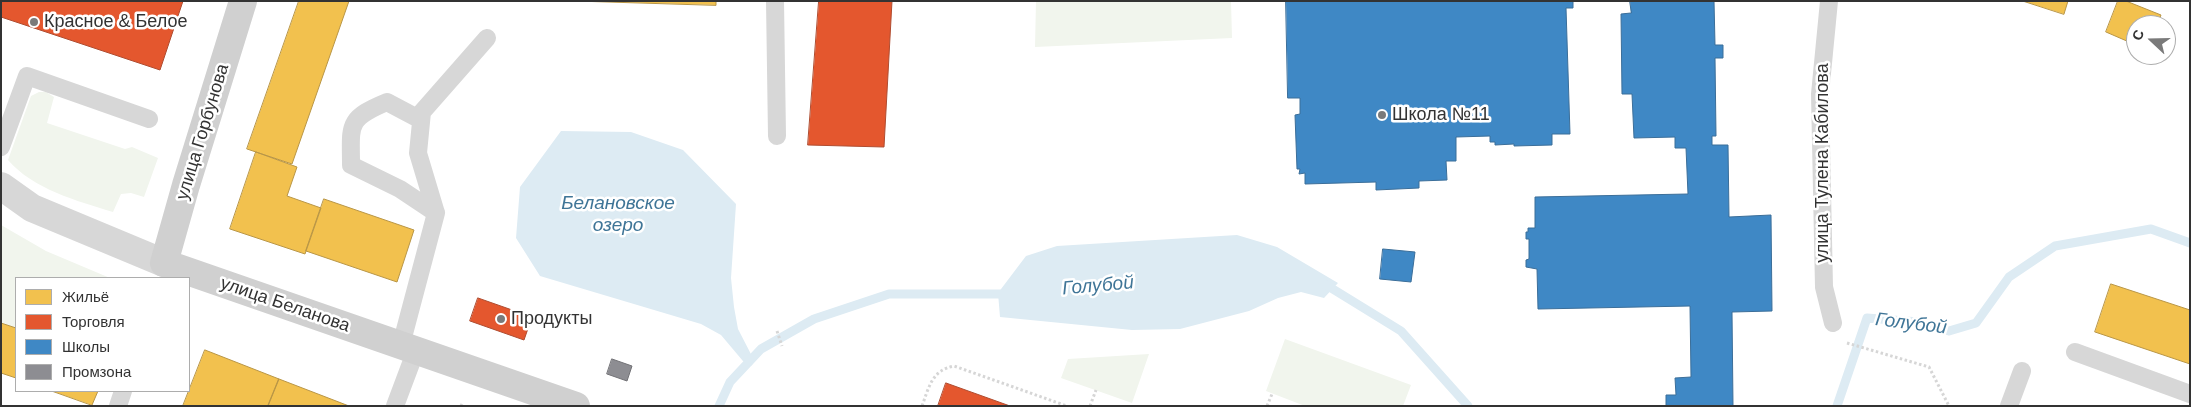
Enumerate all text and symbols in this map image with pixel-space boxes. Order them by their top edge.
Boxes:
place label: Красное & Белое [44,11,187,33]
north arrow [2126,15,2176,65]
marker: Красное & Белое [28,16,40,28]
text: С [2129,27,2147,43]
street label: улица Горбунова [172,61,234,203]
street label: улица Тулена Кабилова [1812,63,1834,263]
place label: Школа №11 [1392,104,1490,126]
marker: Школа №11 [1376,109,1388,121]
water label: Белановское озеро [561,193,675,237]
water label: Голубой [1061,272,1135,300]
street label: улица Беланова [217,273,353,337]
legend [15,277,190,392]
text: Жильё [62,288,109,305]
place label: Продукты [511,308,592,330]
water label: Голубой [1874,308,1948,340]
text: Торговля [62,313,125,330]
marker: Продукты [495,313,507,325]
text: Школы [62,338,110,355]
text: Промзона [62,363,131,380]

